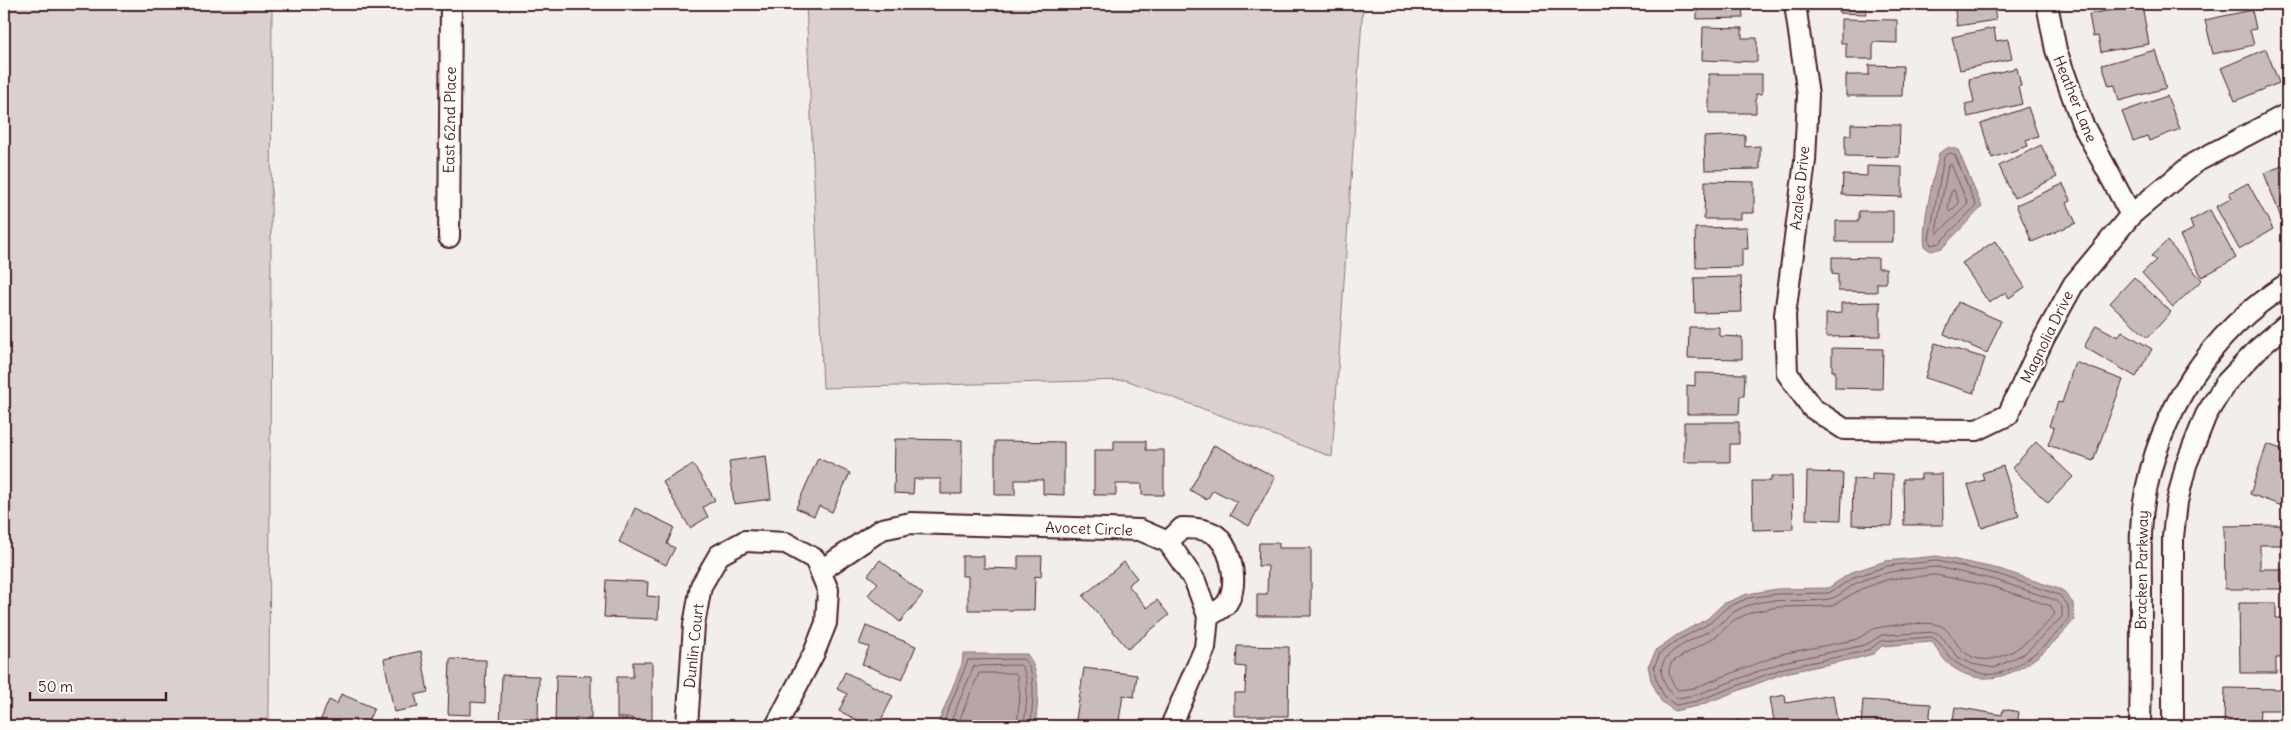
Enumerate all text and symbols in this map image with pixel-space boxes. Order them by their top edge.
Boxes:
street label: Heather Lane [2049,53,2102,145]
street label: East 62nd Place [439,66,460,174]
street label: Azalea Drive [1786,145,1813,231]
street label: Magnolia Drive [2016,288,2077,386]
street label: Bracken Parkway [2131,510,2152,630]
street label: Avocet Circle [1045,517,1133,540]
street label: Dunlin Court [680,603,707,689]
scale bar [30,670,166,702]
text: 50 m [38,677,73,696]

